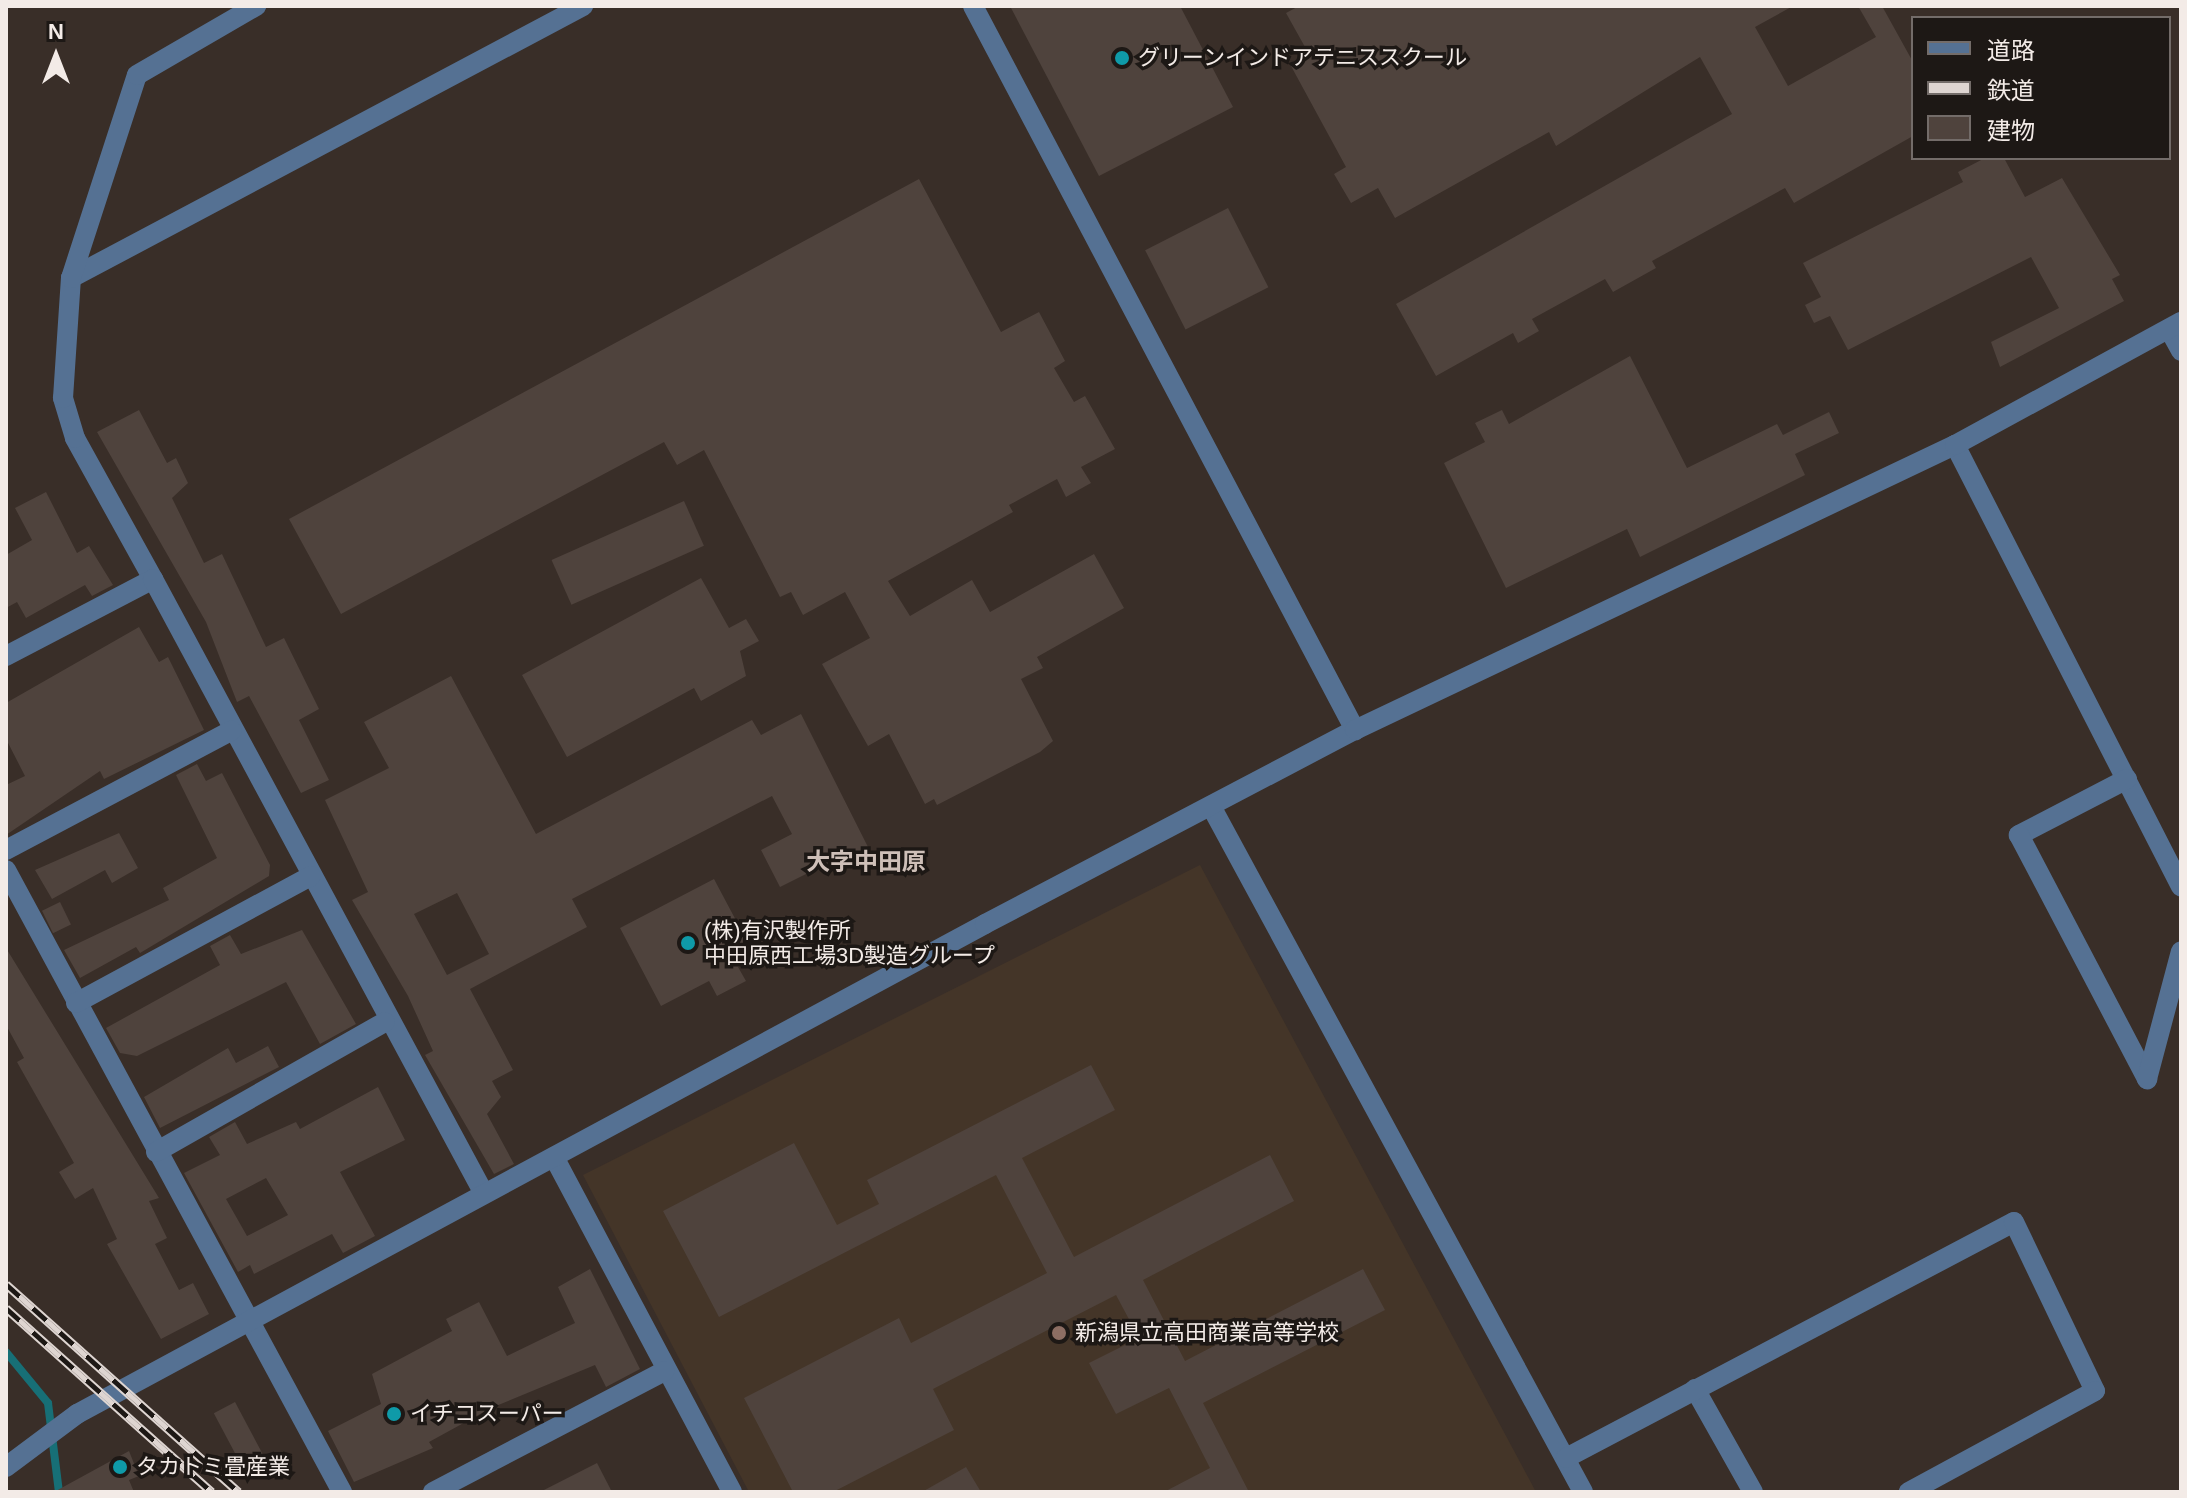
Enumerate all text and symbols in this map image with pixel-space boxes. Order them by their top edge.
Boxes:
north arrow [16,16,96,96]
legend [1911,16,2171,160]
text: N [48,19,64,44]
text: 道路 [1987,37,2035,64]
place label: グリーンインドアテニススクール [1138,45,1468,71]
marker: グリーンインドアテニススクール [1113,49,1131,67]
text: 鉄道 [1987,77,2035,104]
text: 建物 [1987,117,2035,144]
district label: 大字中田原 [806,848,926,876]
place label: (株)有沢製作所 中田原西工場3D製造グループ [704,917,996,968]
marker: (株)有沢製作所 中田原西工場3D製造グループ [679,934,697,952]
place label: 新潟県立高田商業高等学校 [1075,1320,1339,1346]
marker: 新潟県立高田商業高等学校 [1050,1324,1068,1342]
place label: イチコスーパー [410,1401,564,1427]
marker: イチコスーパー [385,1405,403,1423]
place label: タカトミ畳産業 [136,1454,290,1480]
marker: タカトミ畳産業 [111,1458,129,1476]

